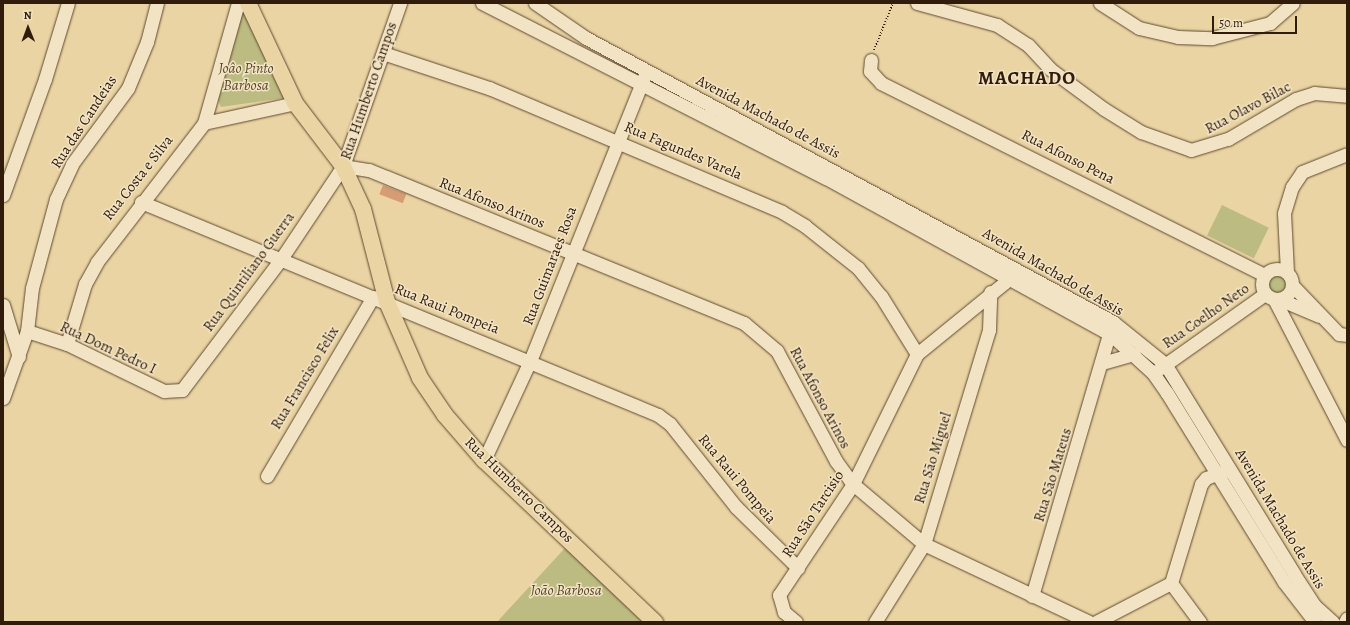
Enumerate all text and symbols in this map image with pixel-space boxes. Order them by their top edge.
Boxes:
north arrow [8,8,48,48]
text: N [24,8,32,23]
scale bar [1214,8,1299,34]
text: 50 m [1219,15,1243,31]
street label: Rua Humberto Campos [337,20,401,162]
park label: Joâo Pinto Barbosa [218,59,274,94]
district label: MACHADO [978,68,1076,90]
street label: Avenida Machado de Assis [693,71,843,163]
street label: Rua das Candeias [47,72,121,172]
street label: Rua Olavo Bilac [1202,78,1294,138]
street label: Rua Fagundes Varela [621,118,745,184]
street label: Rua Afonso Pena [1019,126,1117,188]
street label: Rua Costa e Silva [99,132,177,224]
street label: Rua Afonso Arinos [436,174,548,232]
street label: Rua Guimaraes Rosa [519,204,581,328]
street label: Rua Quintiliano Guerra [200,209,298,335]
street label: Avenida Machado de Assis [979,224,1127,320]
street label: Rua Coelho Neto [1159,279,1253,353]
street label: Rua Raui Pompeia [392,280,502,338]
street label: Rua Dom Pedro I [57,318,159,378]
street label: Rua Francisco Felix [267,323,343,433]
street label: Rua Afonso Arinos [786,344,854,452]
street label: Rua São Miguel [911,410,955,506]
street label: Rua São Mateus [1030,426,1076,524]
street label: Rua Raui Pompeia [694,431,780,527]
street label: Rua Humberto Campos [461,433,577,547]
street label: Avenida Machado de Assis [1231,446,1329,592]
street label: Rua São Tarcisio [778,467,848,561]
park label: João Barbosa [530,582,602,600]

